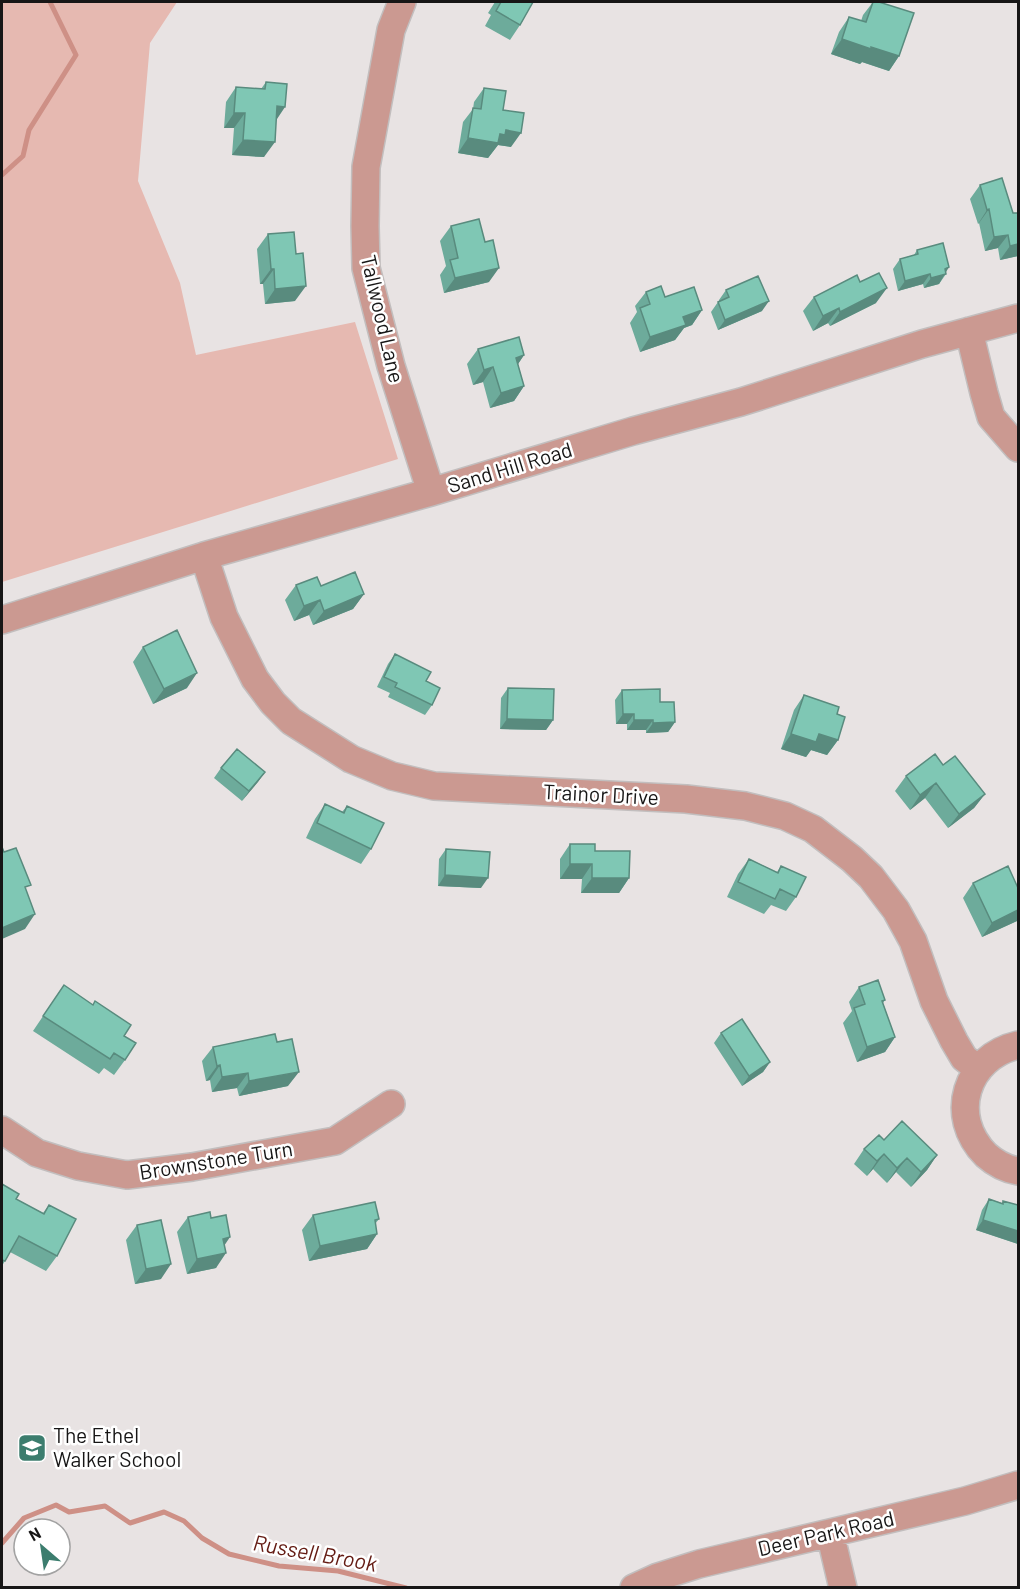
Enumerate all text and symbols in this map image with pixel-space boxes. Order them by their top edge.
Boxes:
street label: Tallwood Lane [357,252,410,385]
street label: Sand Hill Road [444,436,575,497]
street label: Trainor Drive [543,778,660,809]
street label: Brownstone Turn [137,1135,294,1184]
place label: The Ethel Walker School [53,1422,181,1471]
school or university icon: The Ethel Walker School [16,1432,48,1464]
street label: Deer Park Road [755,1505,896,1560]
north arrow [12,1517,72,1577]
text: N [25,1523,44,1544]
water label: Russell Brook [251,1528,379,1576]

